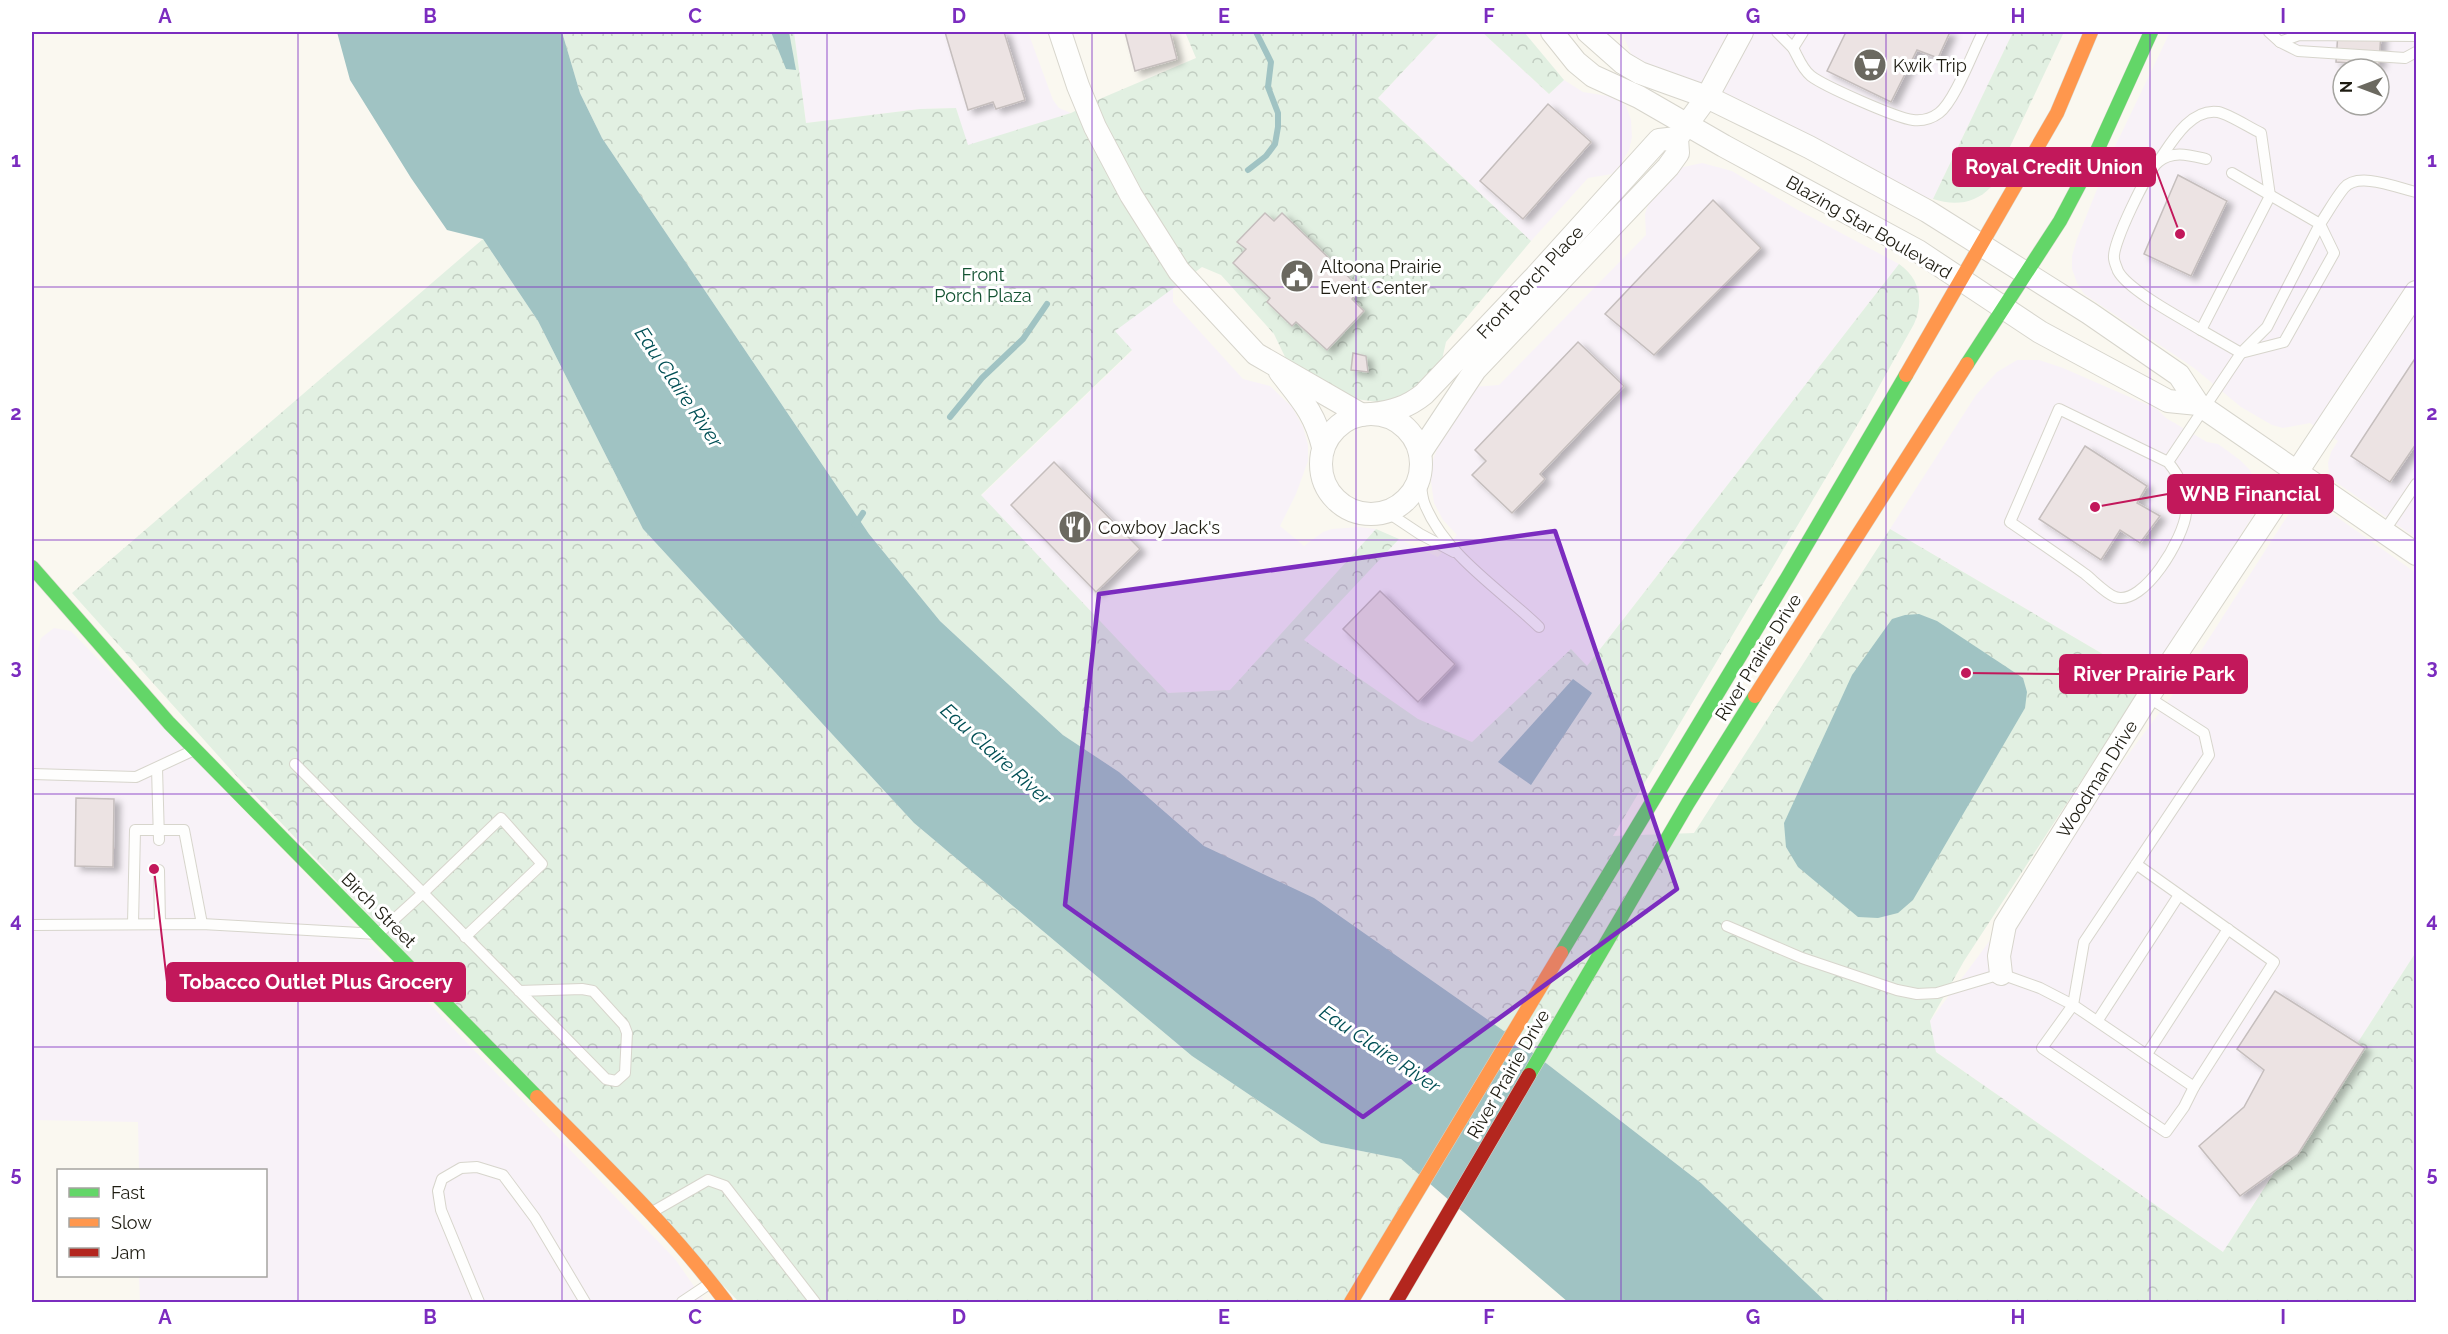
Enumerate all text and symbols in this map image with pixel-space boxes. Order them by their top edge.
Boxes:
text: A [158,4,172,28]
text: B [423,4,437,28]
text: C [688,4,702,28]
text: D [952,4,966,28]
text: E [1218,4,1230,28]
text: F [1483,4,1495,28]
text: G [1746,4,1760,28]
text: H [2011,4,2025,28]
text: I [2280,4,2286,28]
supermarket icon: Kwik Trip [1852,47,1888,83]
place label: Kwik Trip [1893,55,1967,76]
north arrow [2331,57,2391,117]
text: N [2337,81,2356,93]
text: 1 [11,148,21,172]
callout: Royal Credit Union [1953,148,2155,186]
text: 1 [2427,148,2437,172]
text: Royal Credit Union [1965,155,2143,179]
street label: Blazing Star Boulevard [1782,171,1956,283]
street label: Front Porch Place [1472,221,1588,343]
place label: Altoona Prairie Event Center [1320,256,1442,298]
public building icon: Altoona Prairie Event Center [1279,258,1315,294]
park label: Front Porch Plaza [934,264,1032,306]
water label: Eau Claire River [630,322,729,453]
text: 2 [10,401,22,425]
text: 2 [2426,401,2438,425]
callout: WNB Financial [2168,475,2333,513]
text: WNB Financial [2179,482,2321,506]
restaurant icon: Cowboy Jack's [1057,509,1093,545]
place label: Cowboy Jack's [1098,517,1220,538]
street label: River Prairie Drive [1711,589,1806,724]
text: 3 [10,655,22,679]
callout: River Prairie Park [2060,655,2247,693]
text: 3 [2426,655,2438,679]
text: River Prairie Park [2073,662,2236,686]
water label: Eau Claire River [936,698,1057,811]
street label: Woodman Drive [2052,716,2142,842]
street label: Birch Street [337,868,421,952]
text: 4 [10,908,22,932]
text: 4 [2426,908,2438,932]
callout: Tobacco Outlet Plus Grocery [167,963,465,1001]
text: Tobacco Outlet Plus Grocery [179,970,453,994]
water label: Eau Claire River [1315,1000,1446,1099]
street label: River Prairie Drive [1463,1005,1554,1142]
text: 5 [10,1162,22,1186]
text: 5 [2426,1162,2438,1186]
legend [57,1169,267,1277]
text: Fast [111,1182,145,1203]
text: Slow [111,1212,152,1233]
text: Jam [111,1242,146,1263]
text: A [158,1305,172,1329]
text: B [423,1305,437,1329]
text: C [688,1305,702,1329]
text: D [952,1305,966,1329]
text: E [1218,1305,1230,1329]
text: F [1483,1305,1495,1329]
text: G [1746,1305,1760,1329]
text: H [2011,1305,2025,1329]
text: I [2280,1305,2286,1329]

